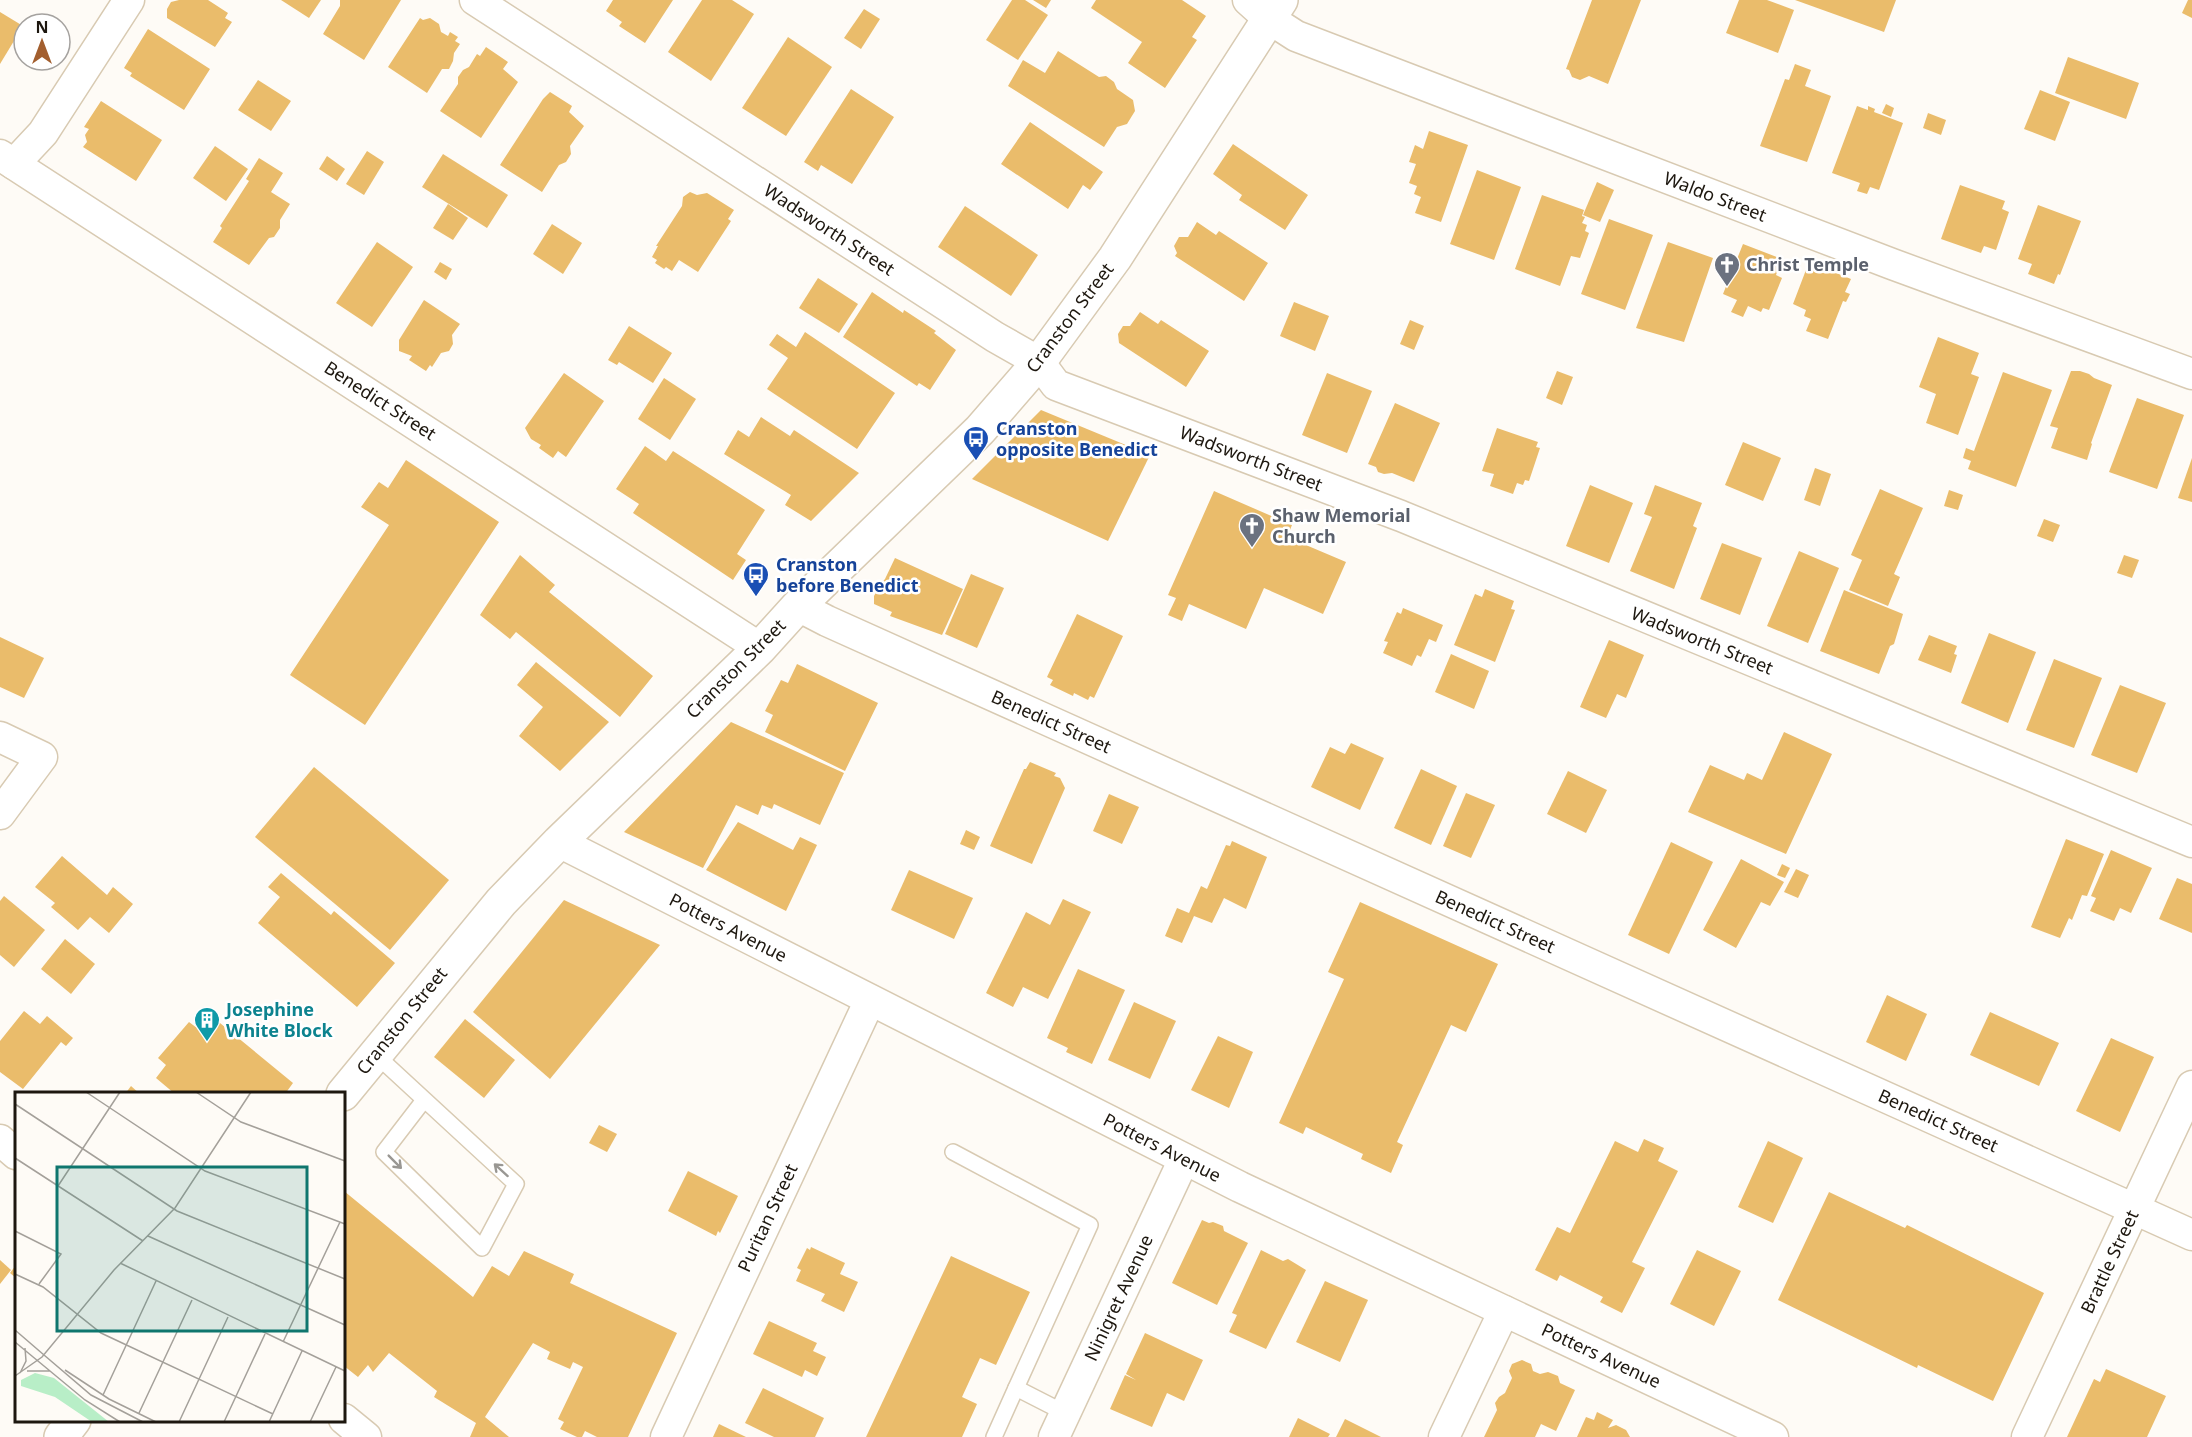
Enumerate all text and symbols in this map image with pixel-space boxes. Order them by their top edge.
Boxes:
north arrow [12,12,72,72]
text: N [35,16,49,38]
street label: Waldo Street [1661,166,1771,227]
street label: Wadsworth Street [760,178,900,281]
church icon: Christ Temple [1712,250,1742,288]
place label: Christ Temple [1746,252,1869,276]
street label: Cranston Street [1020,257,1119,377]
street label: Benedict Street [320,355,442,446]
place label: Cranston opposite Benedict [996,416,1158,461]
street label: Wadsworth Street [1176,420,1327,497]
bus stop icon: Cranston opposite Benedict [961,424,991,462]
place label: Shaw Memorial Church [1272,503,1411,548]
church icon: Shaw Memorial Church [1237,511,1267,549]
place label: Cranston before Benedict [776,552,919,597]
bus stop icon: Cranston before Benedict [741,560,771,598]
street label: Wadsworth Street [1628,601,1777,680]
street label: Cranston Street [680,613,791,723]
street label: Benedict Street [988,684,1116,758]
street label: Benedict Street [1432,884,1560,958]
street label: Potters Avenue [666,887,791,967]
street label: Cranston Street [350,961,452,1079]
place label: Josephine White Block [224,997,334,1042]
building icon: Josephine White Block [192,1005,222,1043]
street label: Benedict Street [1875,1083,2003,1157]
inset map [15,1092,345,1422]
street label: Potters Avenue [1100,1107,1225,1187]
one-way arrow [387,1154,402,1169]
street label: Puritan Street [732,1159,803,1276]
one-way arrow [493,1163,508,1177]
street label: Brattle Street [2075,1205,2144,1317]
street label: Ninigret Avenue [1078,1231,1158,1365]
street label: Potters Avenue [1538,1317,1665,1393]

